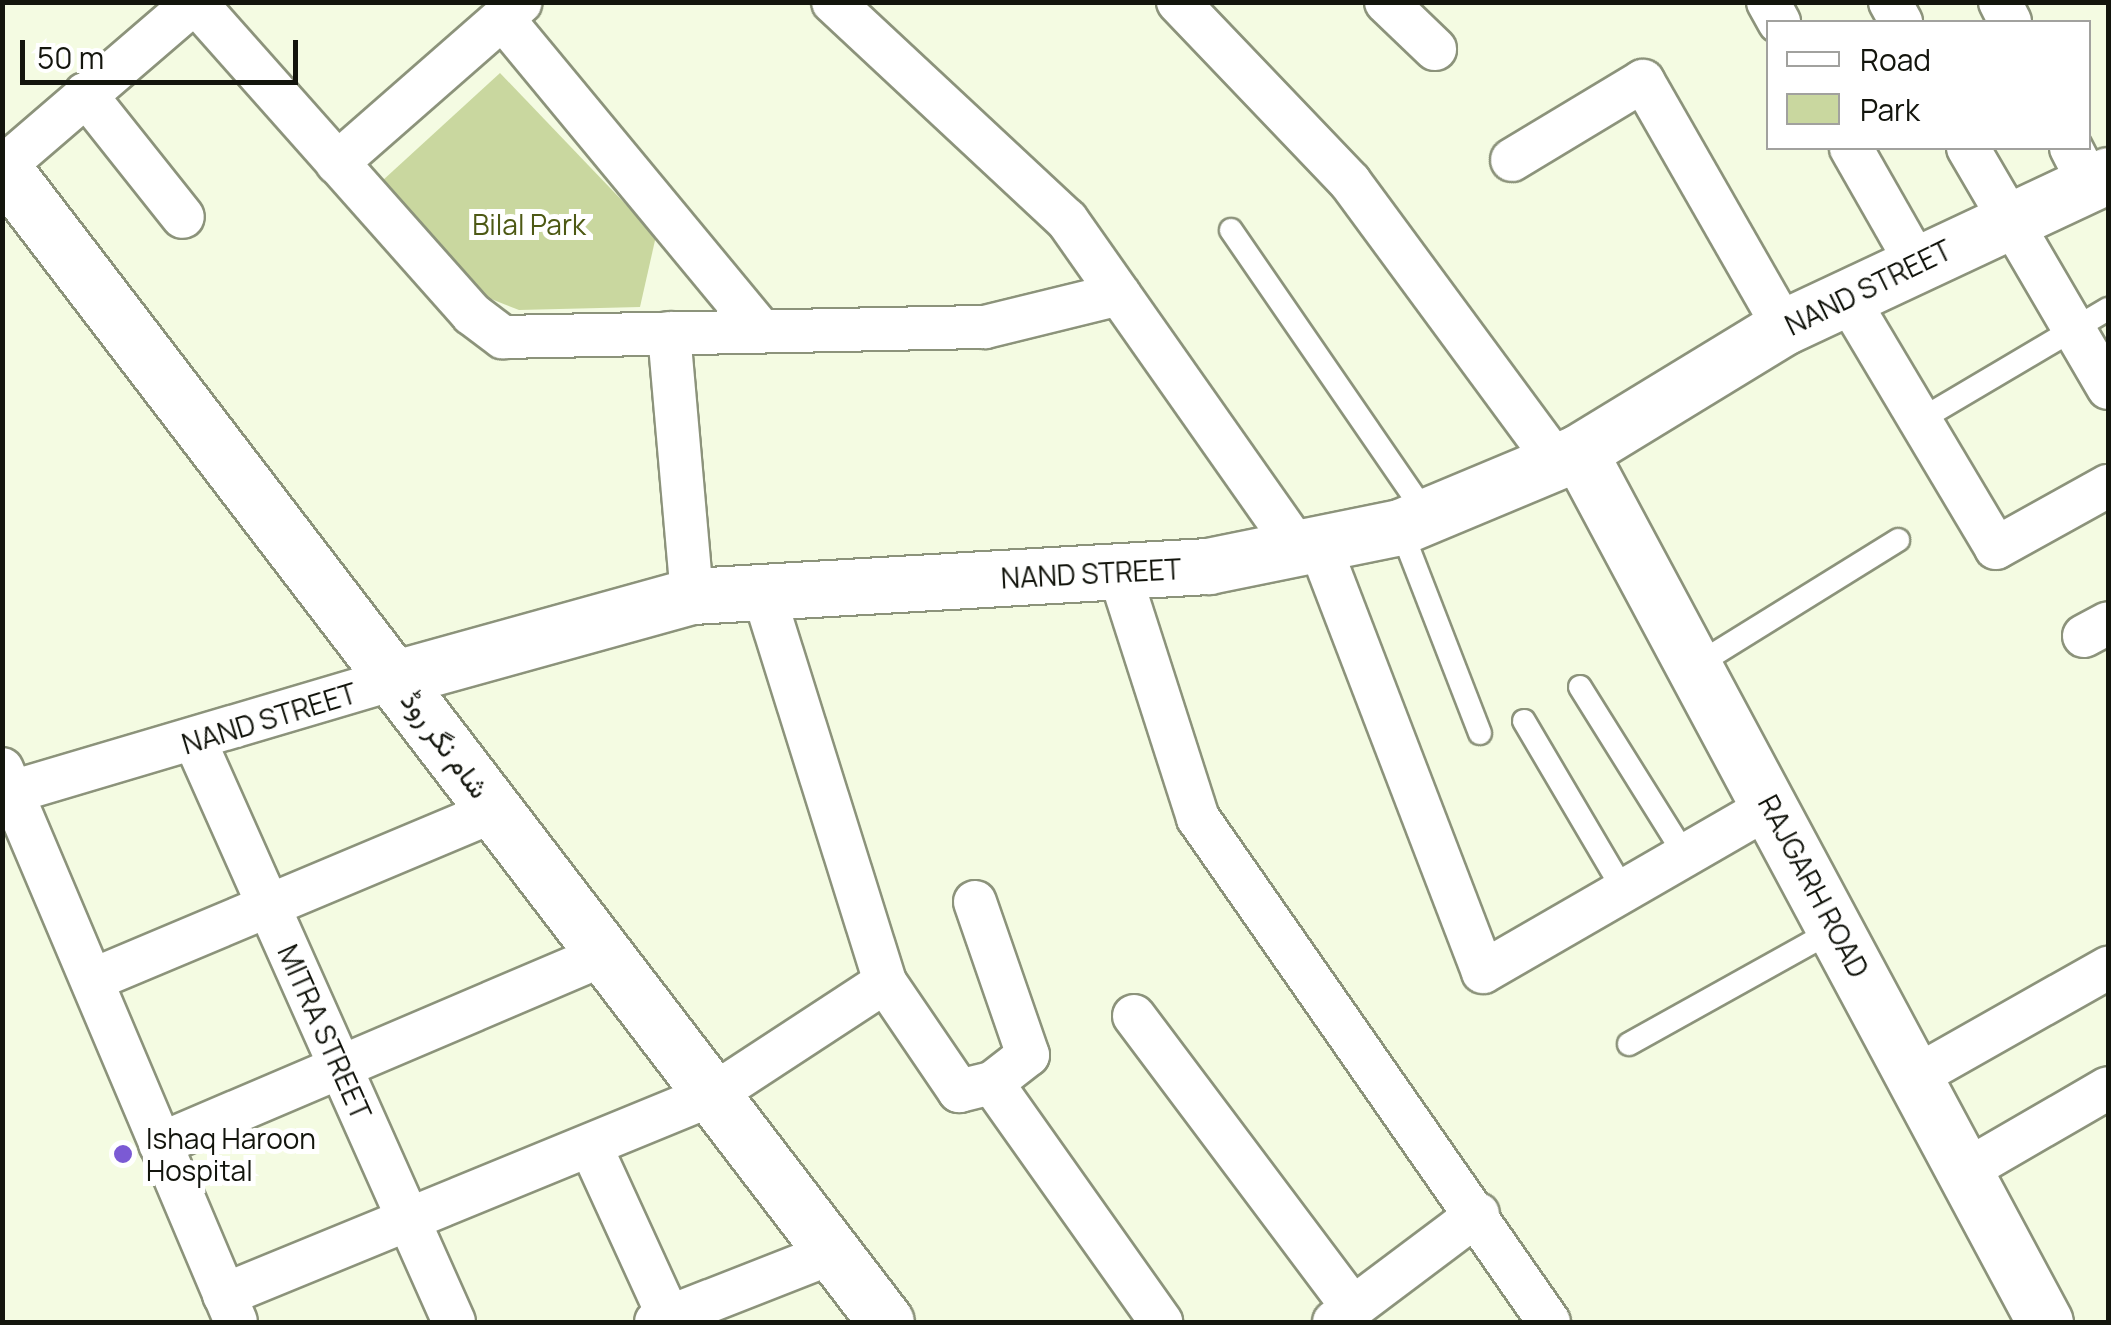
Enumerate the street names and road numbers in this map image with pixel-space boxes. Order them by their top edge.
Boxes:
street label: NAND STREET [1779,232,1957,342]
street label: NAND STREET [1000,551,1182,595]
street label: NAND STREET [178,676,360,760]
street label: شام نگر روڈ [395,684,497,804]
street label: RAJGARH ROAD [1752,789,1876,983]
street label: MITRA STREET [271,939,379,1125]

